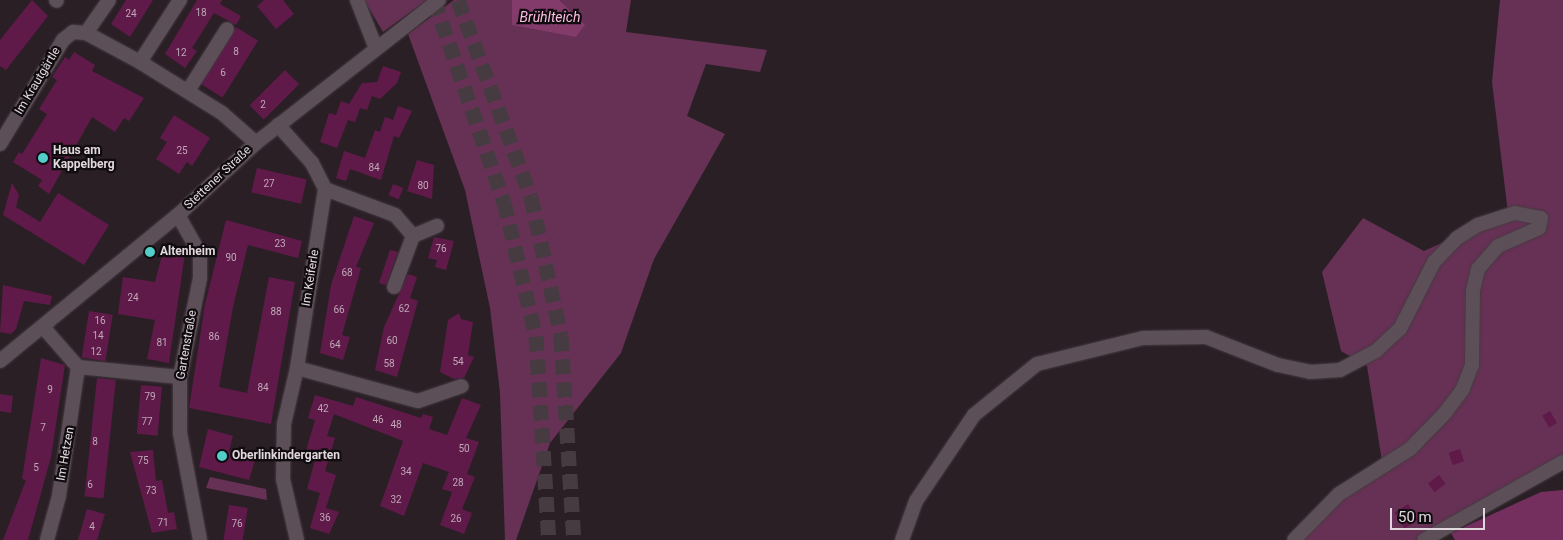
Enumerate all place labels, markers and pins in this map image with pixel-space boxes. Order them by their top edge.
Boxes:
place label: Haus am Kappelberg [53,144,115,172]
marker: Haus am Kappelberg [37,152,49,164]
place label: Altenheim [160,245,215,259]
marker: Altenheim [144,246,156,258]
place label: Oberlinkindergarten [232,449,340,463]
marker: Oberlinkindergarten [216,450,228,462]

